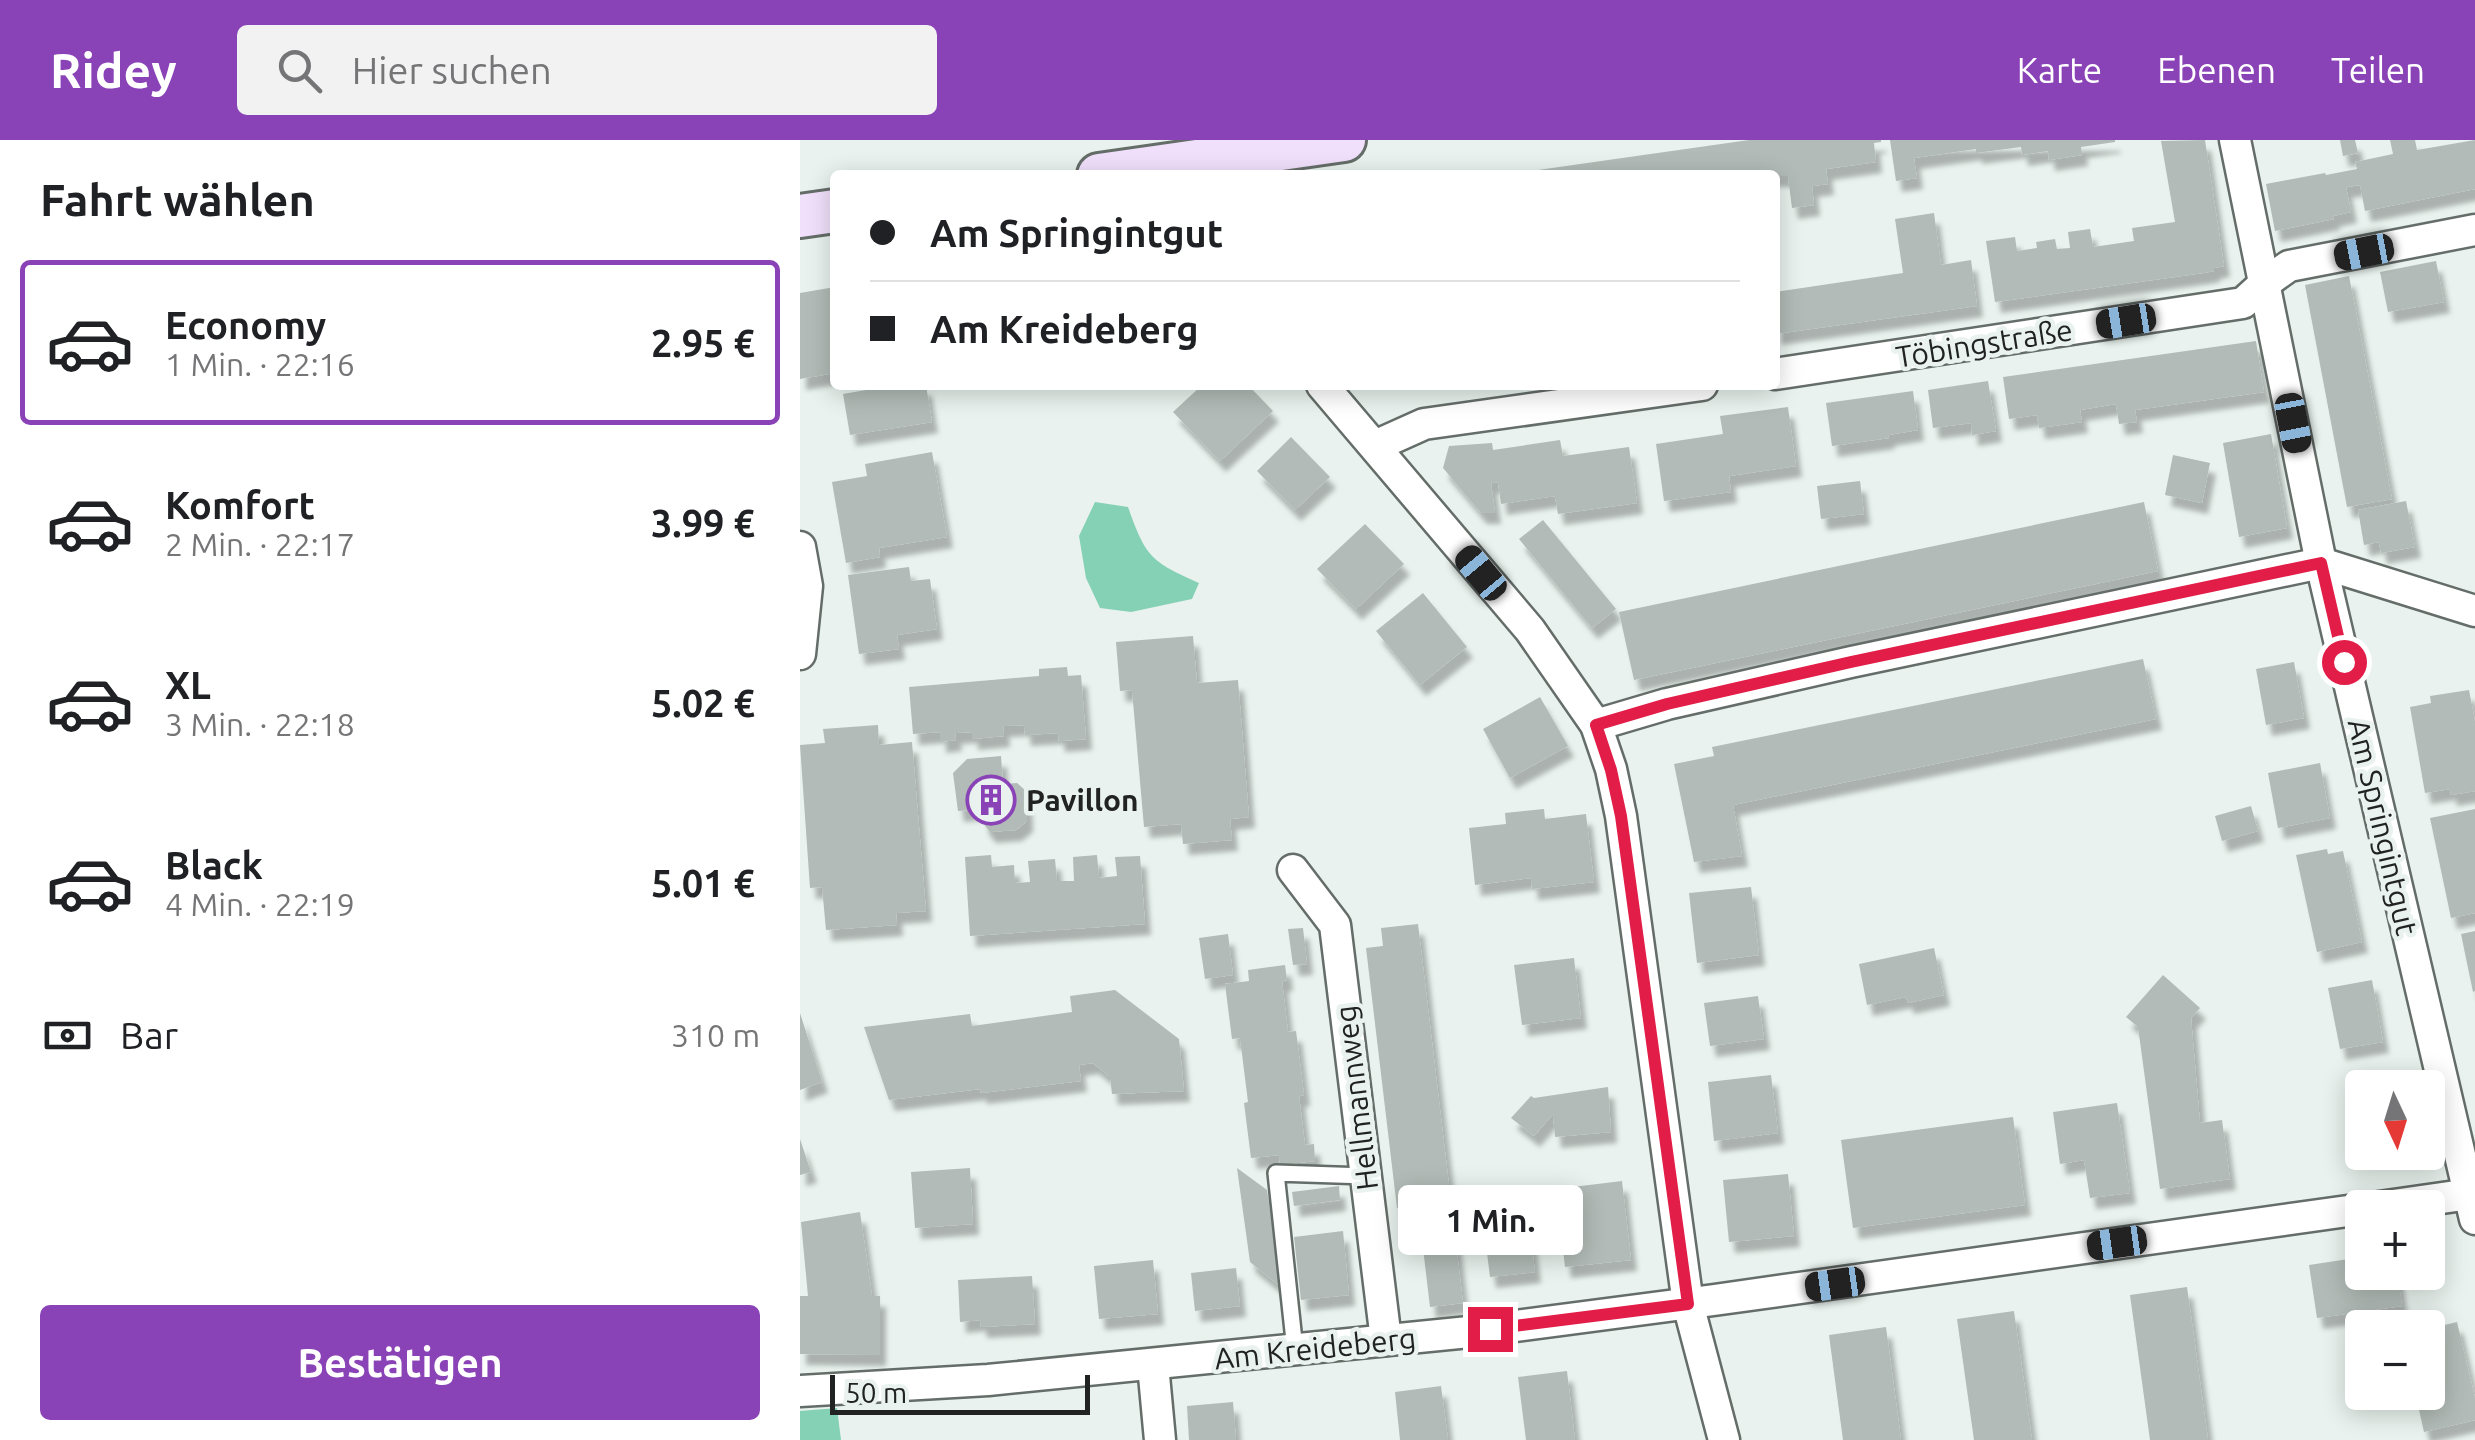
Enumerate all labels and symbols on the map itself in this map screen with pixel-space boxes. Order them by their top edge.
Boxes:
car [2332,232,2396,272]
car [2094,301,2158,341]
street label: Töbingstraße [1893,312,2075,374]
car [2273,391,2313,455]
car [1450,540,1512,606]
route start [2322,640,2367,685]
street label: Am Springintgut [2342,716,2424,939]
building icon: Pavillon [965,774,1017,826]
place label: Pavillon [1026,783,1139,817]
street label: Hellmannweg [1328,1004,1384,1192]
north arrow [2345,1070,2445,1170]
callout: 1 Min. [1398,1184,1582,1254]
car [2085,1224,2149,1262]
car [1803,1265,1867,1303]
route end [1468,1307,1513,1352]
street label: Am Kreideberg [1213,1321,1417,1375]
scale bar [830,1370,1090,1414]

